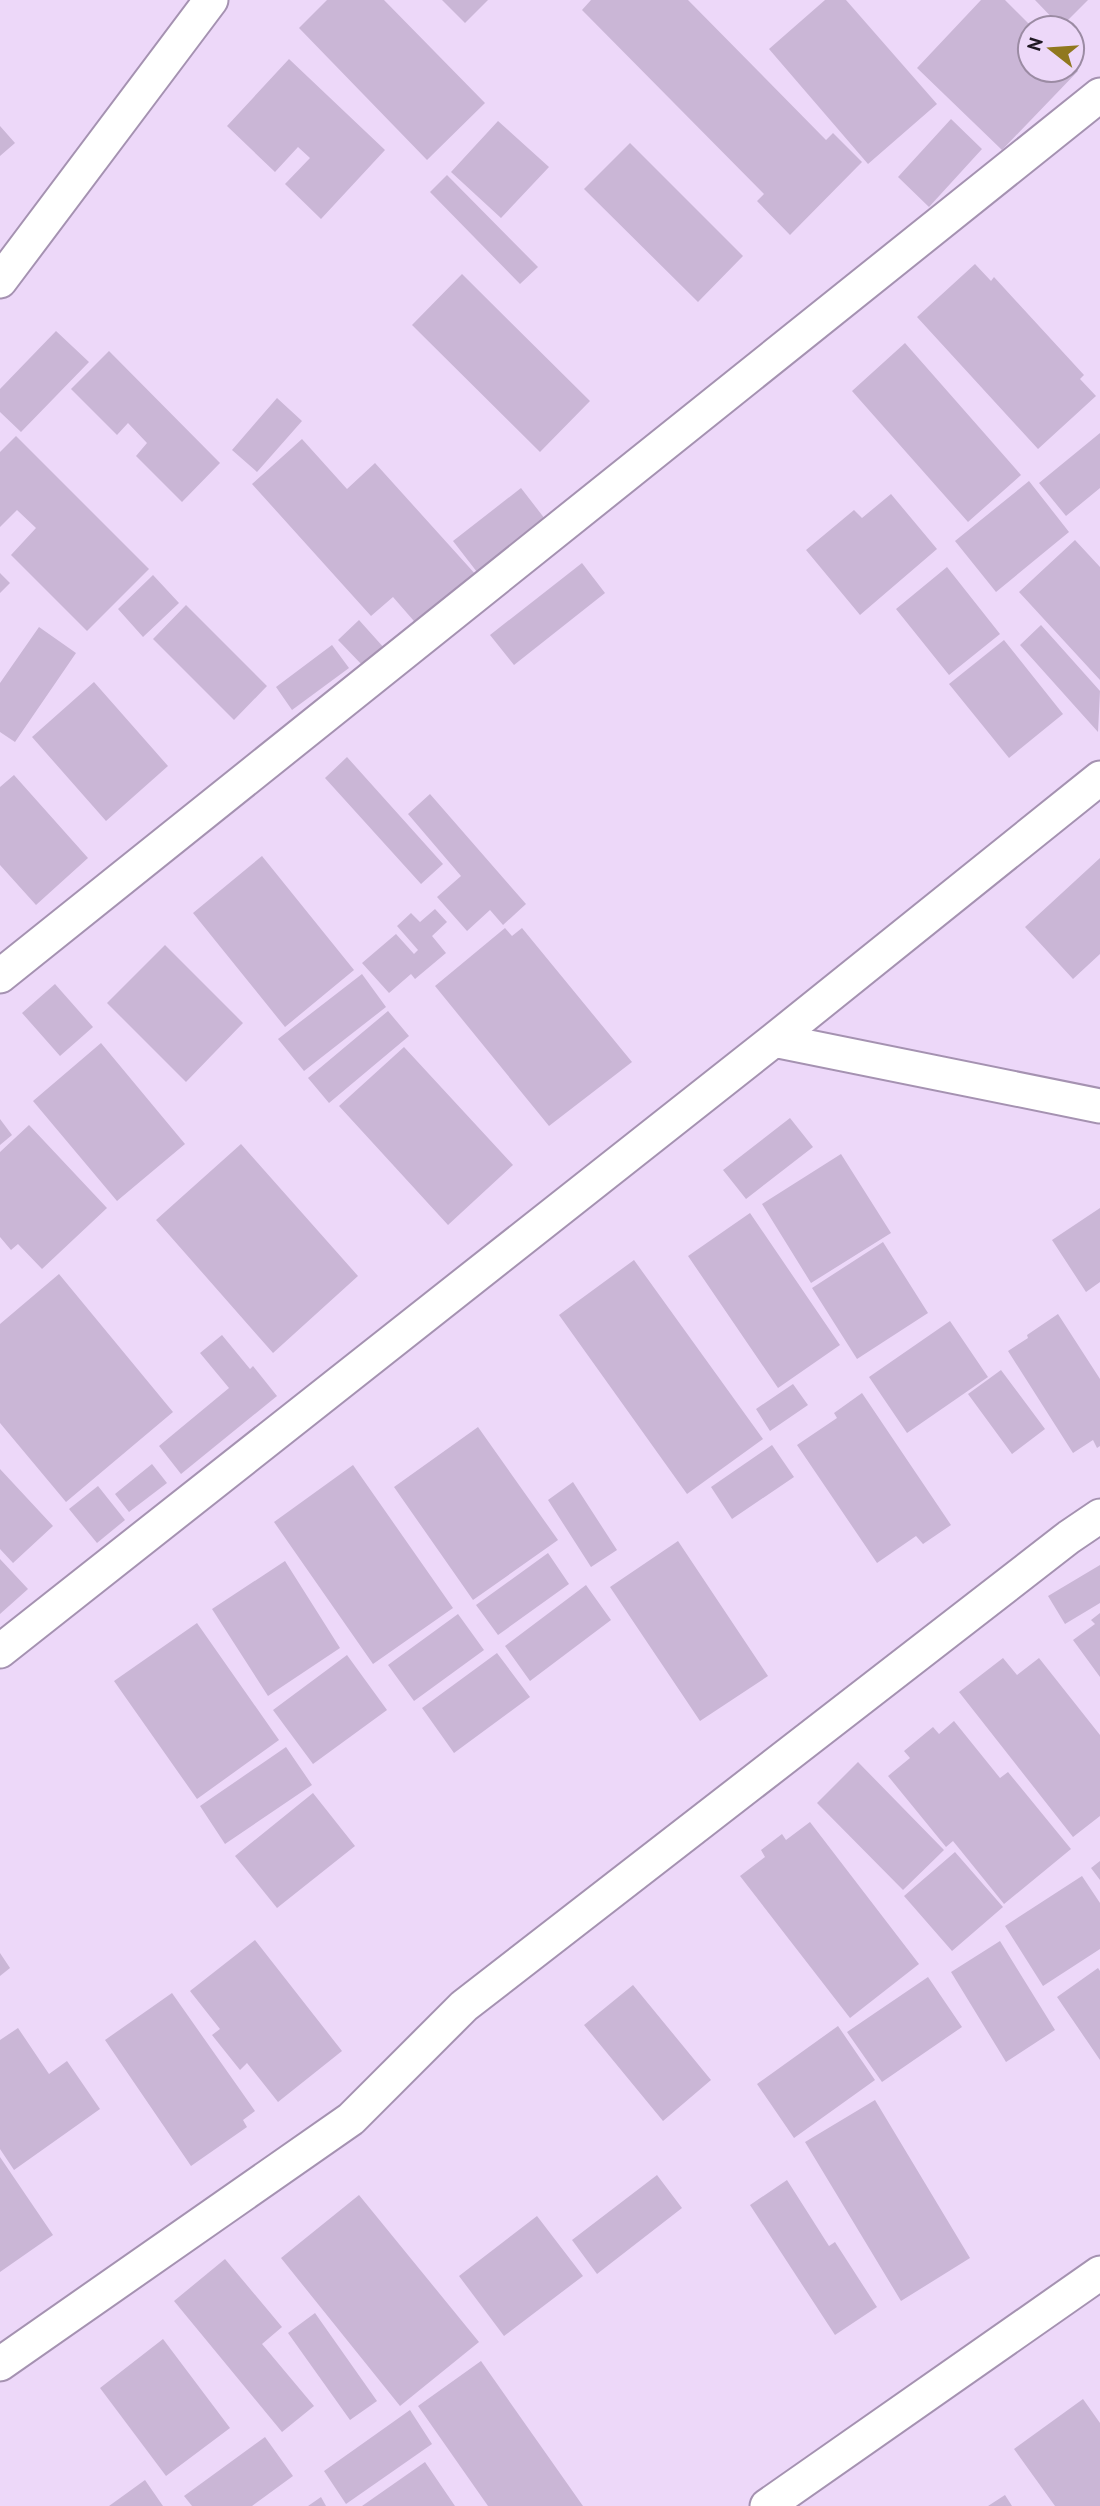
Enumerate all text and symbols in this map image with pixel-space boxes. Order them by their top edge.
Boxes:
north arrow [1016,14,1086,84]
text: N [1021,35,1048,54]

